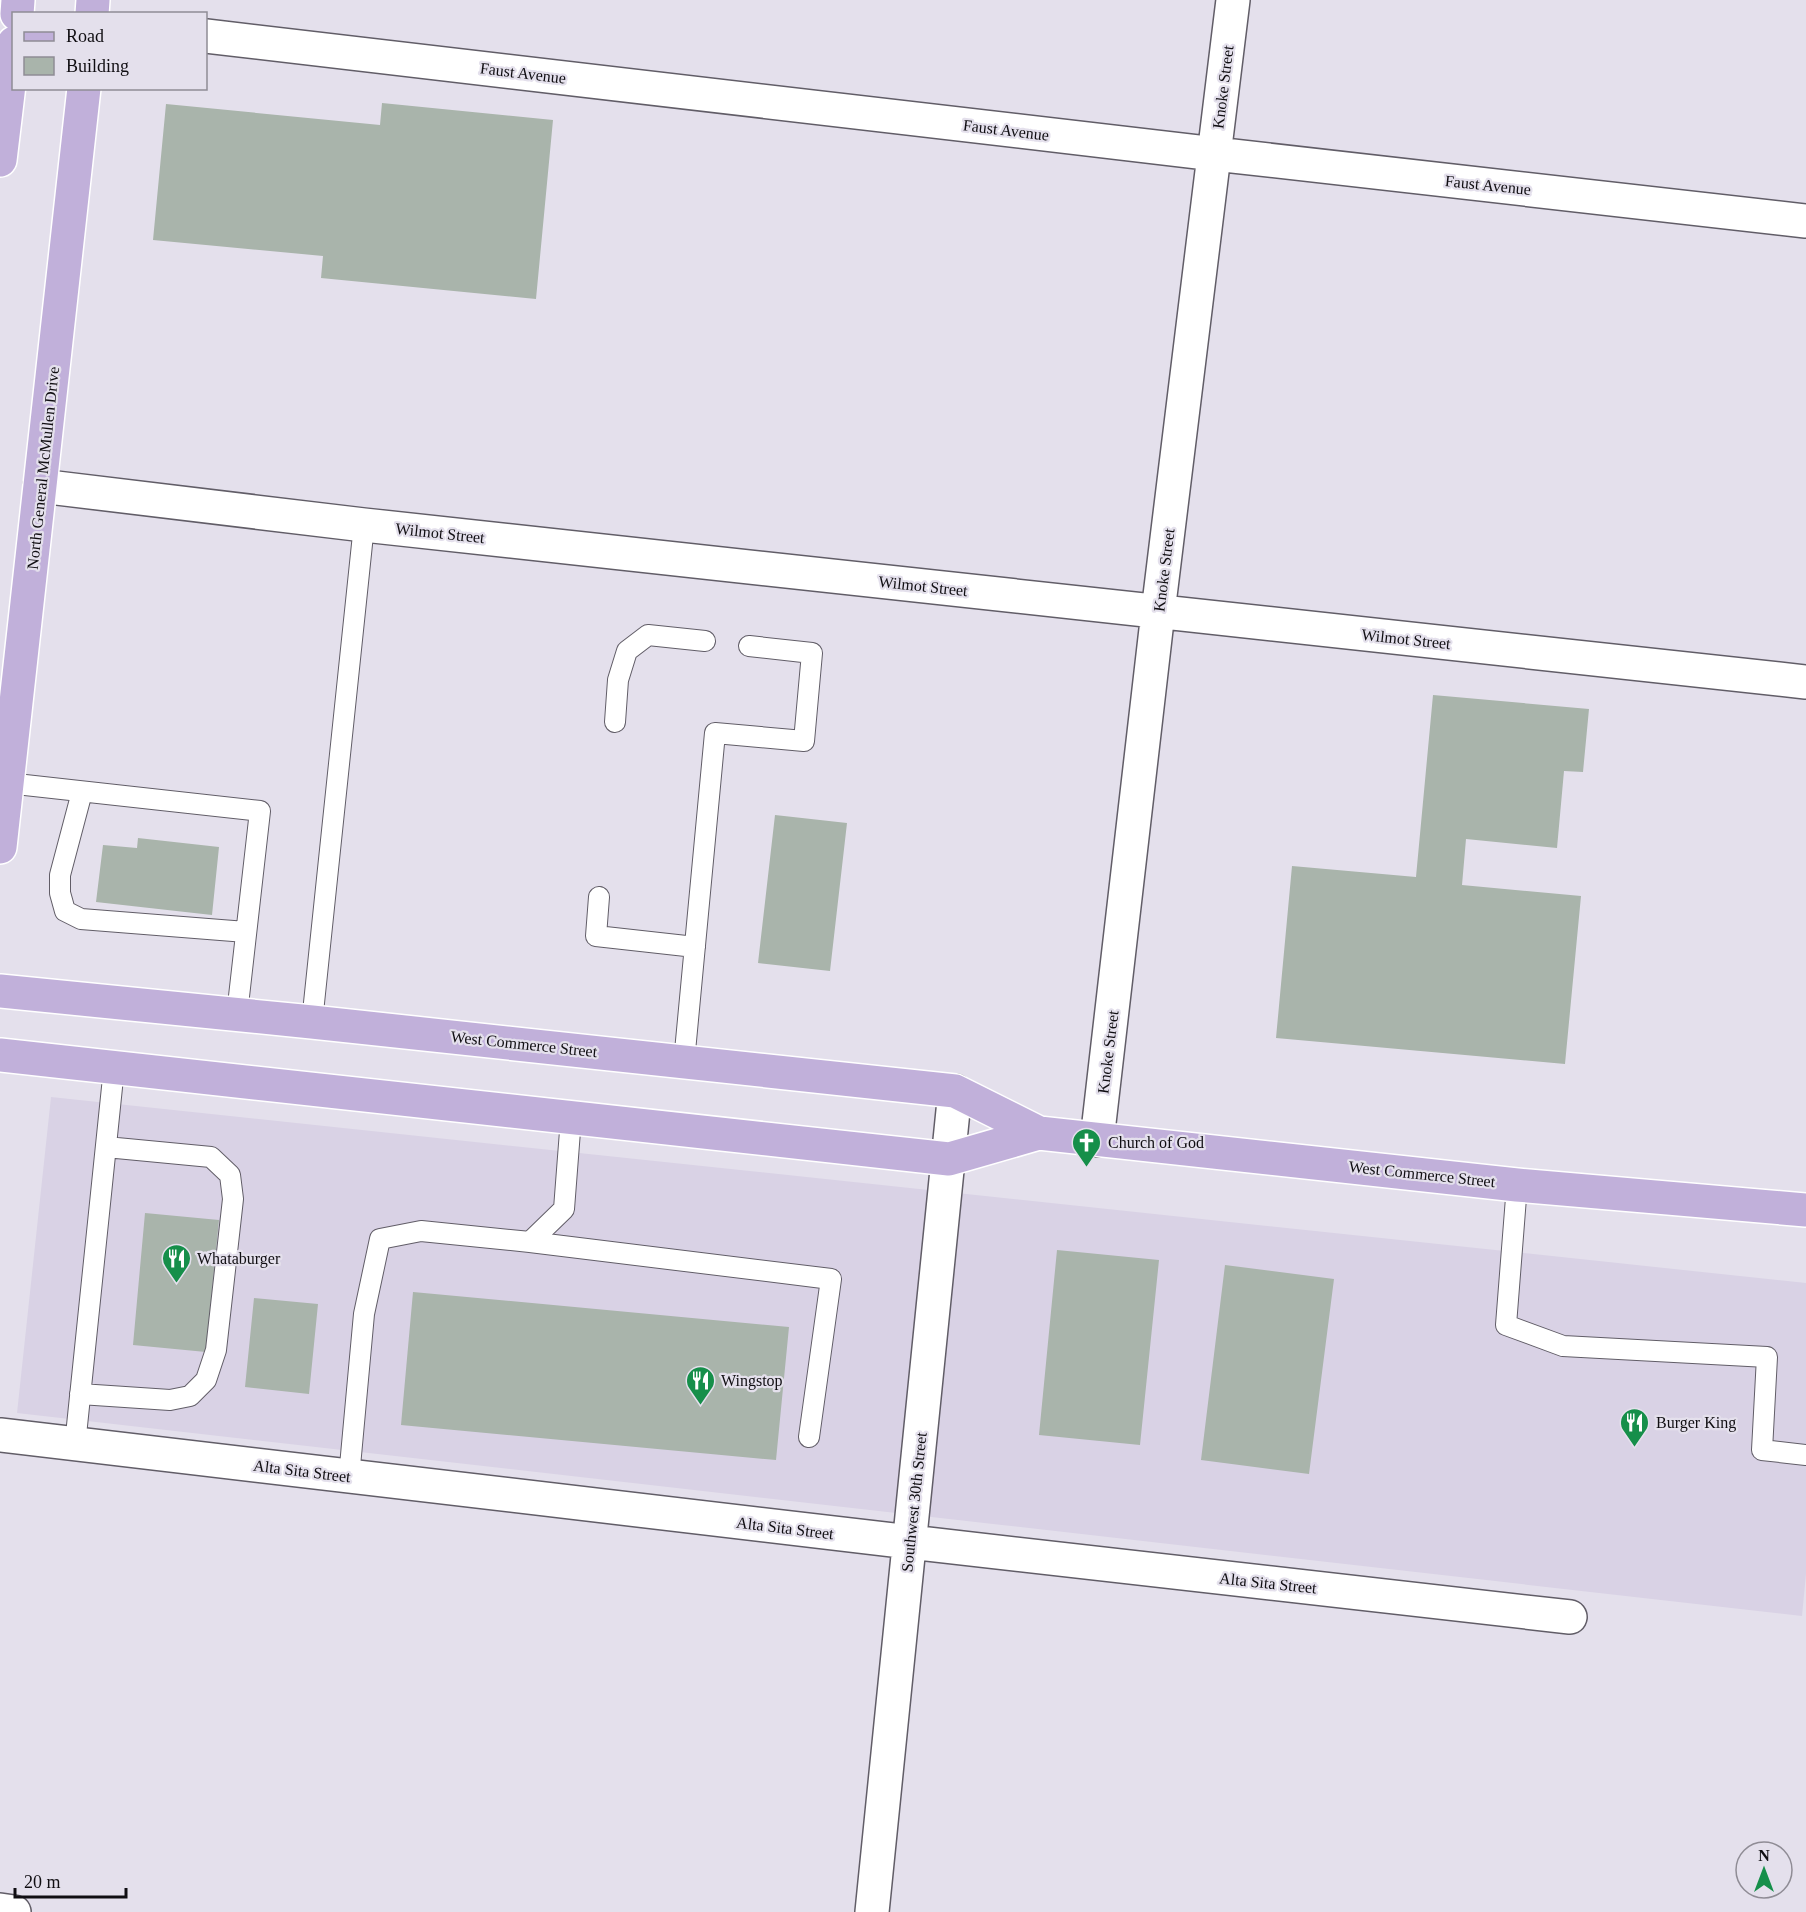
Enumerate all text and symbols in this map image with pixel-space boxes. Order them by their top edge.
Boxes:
legend [12,12,207,90]
text: Road [66,26,104,46]
street label: Knoke Street [1209,44,1237,130]
text: Building [66,56,129,76]
street label: Faust Avenue [479,59,567,87]
street label: Faust Avenue [962,116,1050,144]
street label: Faust Avenue [1444,172,1532,198]
street label: North General McMullen Drive [24,366,62,570]
street label: Wilmot Street [395,520,486,546]
street label: Knoke Street [1150,527,1178,613]
street label: Wilmot Street [878,573,969,599]
street label: Wilmot Street [1361,626,1452,652]
street label: Knoke Street [1094,1009,1122,1095]
street label: West Commerce Street [450,1028,599,1060]
church icon: Church of God [1071,1126,1103,1168]
place label: Church of God [1108,1134,1204,1151]
street label: West Commerce Street [1348,1158,1497,1190]
restaurant icon: Whataburger [160,1242,192,1284]
place label: Whataburger [197,1250,281,1268]
restaurant icon: Wingstop [684,1364,716,1406]
place label: Wingstop [721,1372,783,1390]
restaurant icon: Burger King [1619,1406,1651,1448]
place label: Burger King [1656,1414,1736,1432]
street label: Southwest 30th Street [898,1431,930,1573]
street label: Alta Sita Street [252,1457,352,1485]
street label: Alta Sita Street [735,1514,835,1542]
street label: Alta Sita Street [1218,1569,1318,1597]
north arrow [1734,1840,1794,1900]
text: N [1758,1847,1770,1864]
scale bar [15,1861,126,1899]
text: 20 m [24,1872,61,1892]

